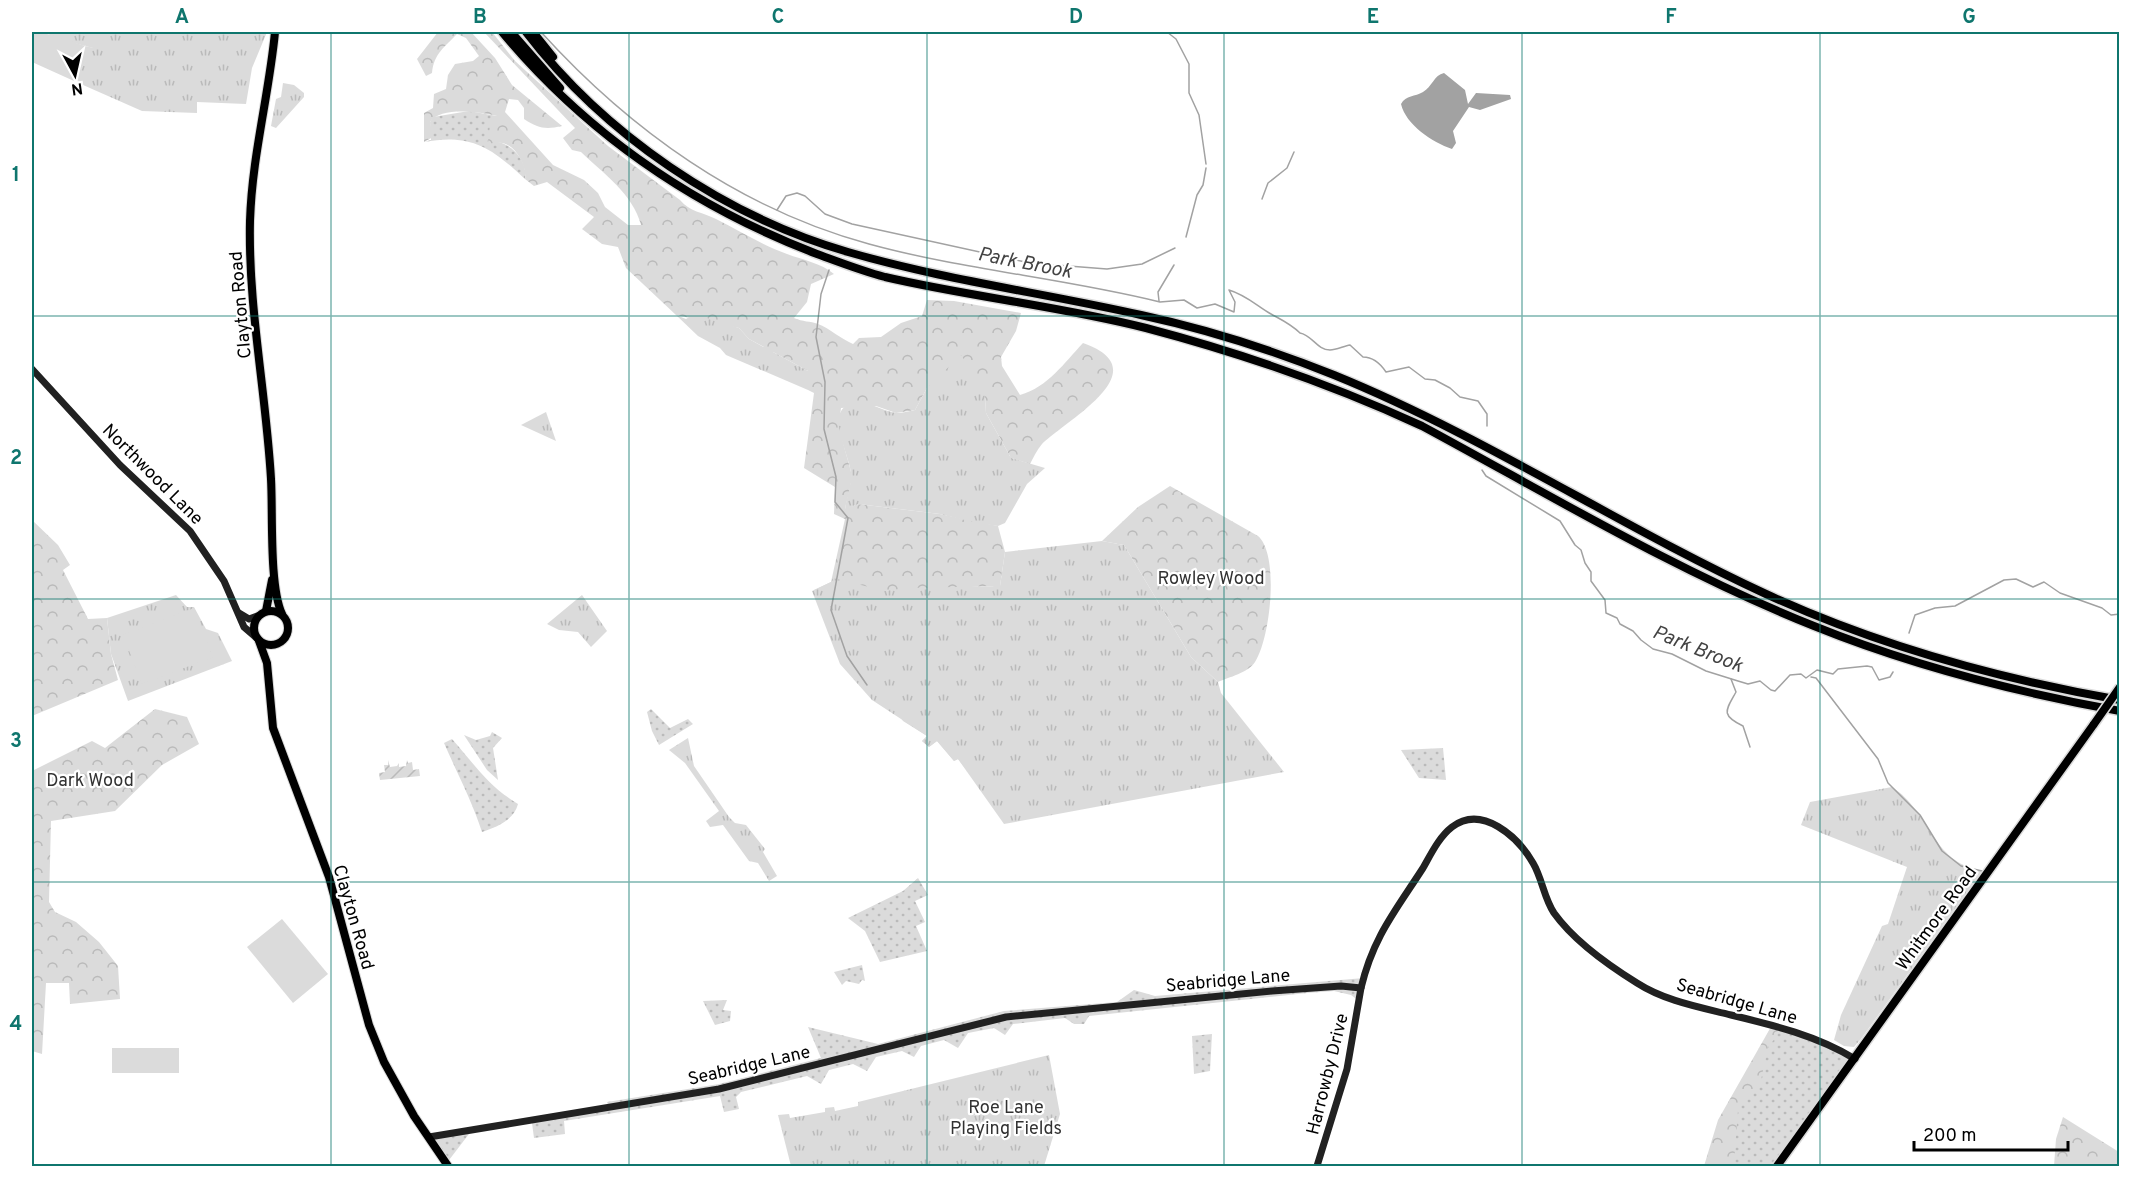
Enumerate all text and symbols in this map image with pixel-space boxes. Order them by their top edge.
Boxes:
text: A [175,5,189,31]
text: B [473,5,487,31]
text: C [772,5,784,31]
text: D [1069,5,1083,31]
text: E [1367,5,1379,31]
text: F [1665,5,1677,31]
text: G [1962,5,1976,31]
north arrow [45,45,105,105]
text: N [70,77,84,99]
text: 1 [12,163,20,189]
water label: Park Brook [975,242,1075,286]
street label: Clayton Road [225,250,258,360]
street label: Northwood Lane [96,420,207,531]
text: 2 [10,446,22,472]
park label: Rowley Wood [1157,568,1265,591]
water label: Park Brook [1648,620,1747,680]
text: 3 [10,729,22,755]
park label: Dark Wood [46,770,134,793]
street label: Clayton Road [327,862,379,973]
street label: Whitmore Road [1892,862,1983,976]
street label: Seabridge Lane [1165,965,1291,998]
street label: Seabridge Lane [1673,974,1800,1031]
street label: Harrowby Drive [1302,1011,1355,1137]
text: 4 [10,1012,22,1038]
street label: Seabridge Lane [686,1041,813,1092]
park label: Roe Lane Playing Fields [950,1097,1062,1141]
scale bar [1914,1114,2068,1152]
text: 200 m [1923,1125,1976,1148]

